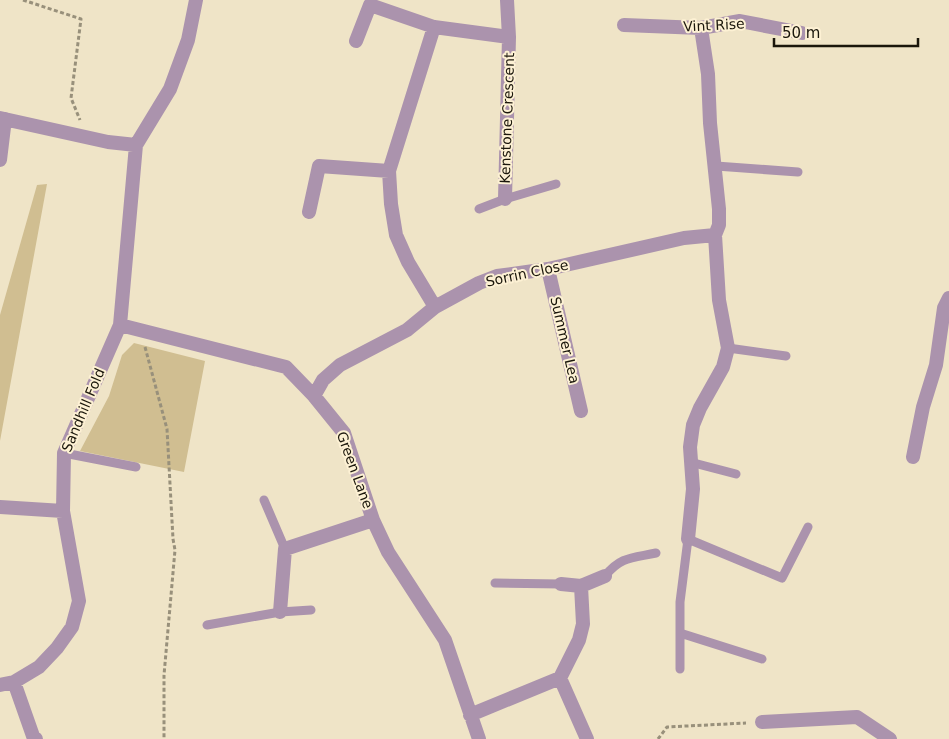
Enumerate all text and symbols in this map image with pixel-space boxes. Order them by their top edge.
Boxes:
street label: Vint Rise [683,15,745,35]
scale bar [774,15,918,47]
text: 50 m [782,24,820,42]
street label: Kenstone Crescent [497,52,517,184]
street label: Sorrin Close [484,256,570,290]
street label: Summer Lea [547,295,583,385]
street label: Sandhill Fold [58,366,108,454]
street label: Green Lane [334,429,376,511]

